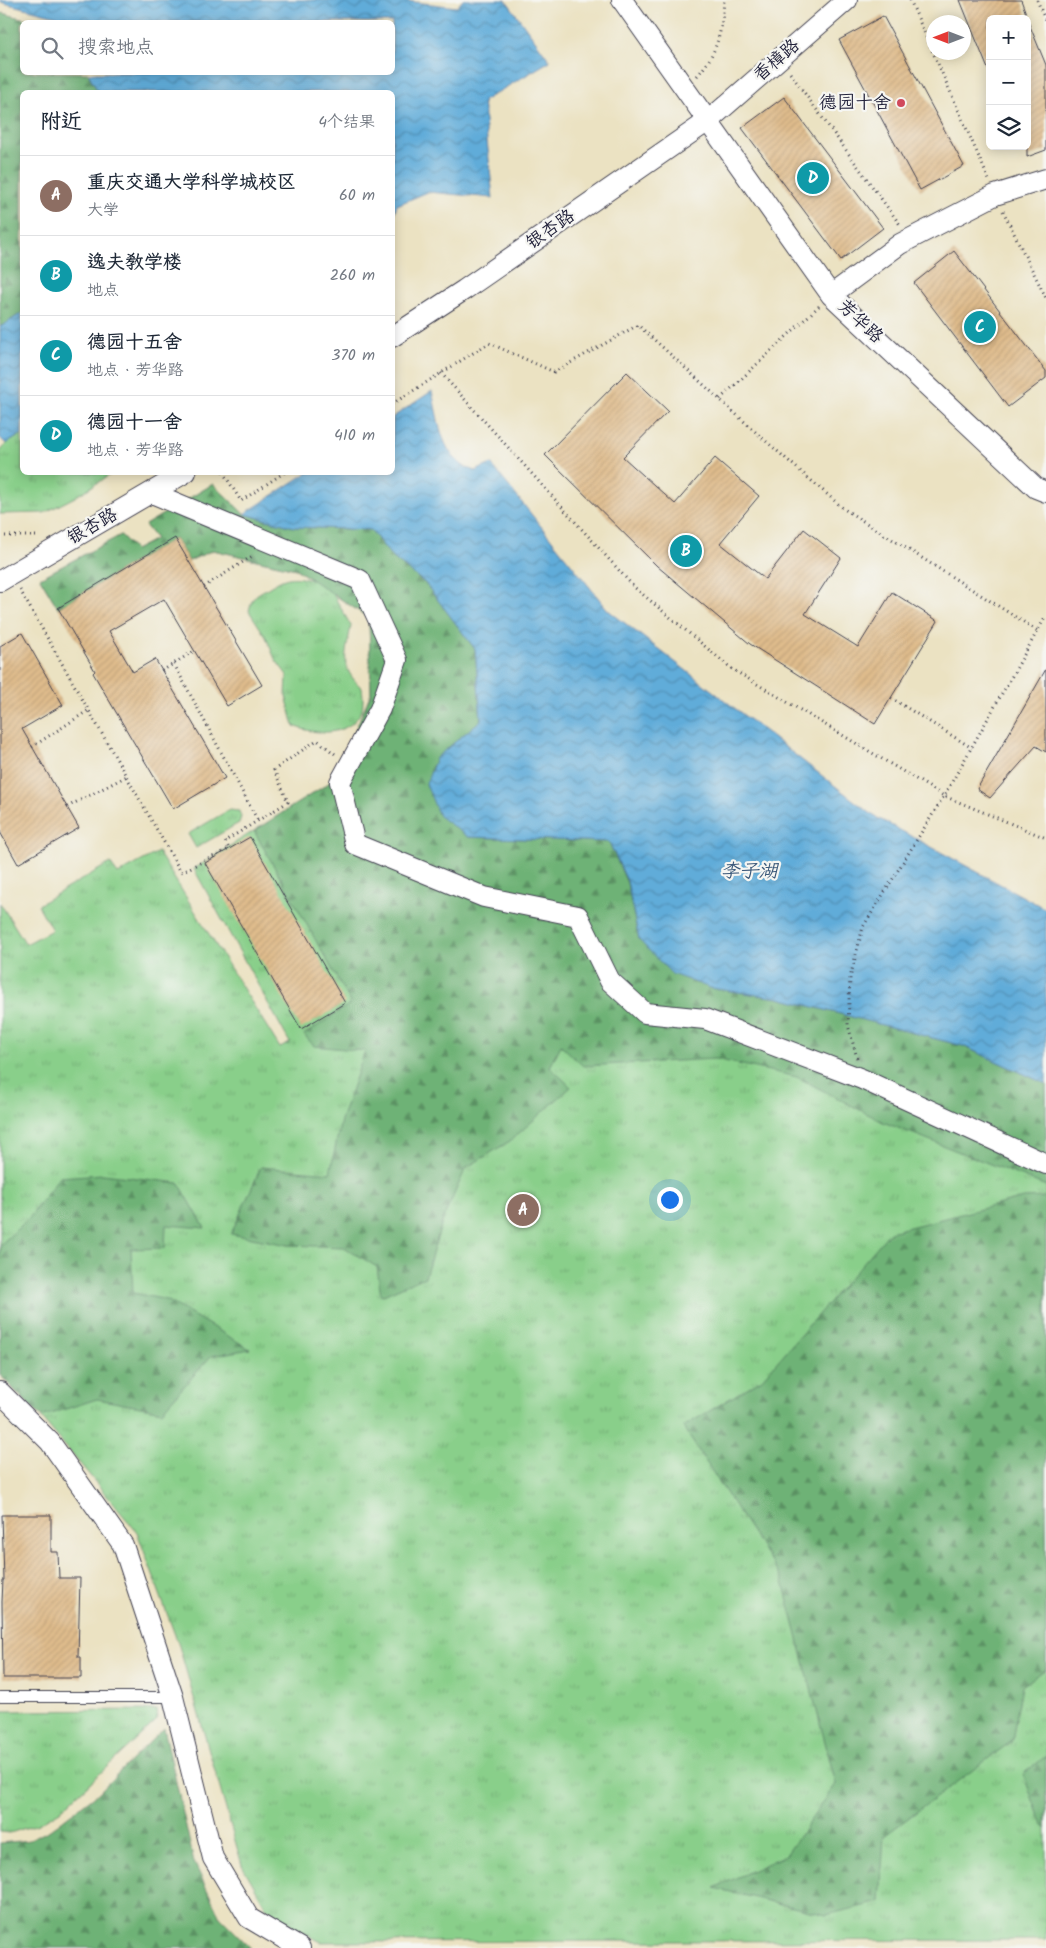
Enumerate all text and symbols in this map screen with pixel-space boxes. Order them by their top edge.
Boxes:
north arrow [926,15,971,60]
map controls [986,15,1031,150]
button: + [986,15,1031,60]
search box [20,20,395,75]
street label: 香樟路 [747,32,807,90]
text: 搜索地点 [78,33,154,63]
icon: search [38,34,66,62]
button: − [986,60,1031,105]
place label: 德园十舍 [819,89,891,118]
marker: 德园十舍 [895,97,907,109]
button: layers [986,105,1031,150]
text: 附近 [40,106,82,139]
text: 4个结果 [318,110,375,135]
pin: D [797,159,829,197]
text: 重庆交通大学科学城校区 [87,168,296,198]
text: A [51,183,61,208]
text: 60 m [339,183,375,208]
text: 大学 [87,198,119,223]
street label: 银杏路 [521,203,581,257]
text: 逸夫教学楼 [87,248,182,278]
text: B [51,263,61,288]
text: 260 m [330,263,375,288]
text: 地点 [87,278,119,303]
street label: 芳华路 [830,293,890,351]
pin: C [964,308,996,346]
text: 德园十五舍 [87,328,182,358]
text: C [51,343,61,368]
text: 370 m [331,343,375,368]
text: 地点 · 芳华路 [87,358,184,383]
text: 德园十一舍 [87,408,182,438]
text: D [51,423,61,448]
text: 410 m [334,423,375,448]
text: 地点 · 芳华路 [87,438,184,463]
street label: 银杏路 [62,501,124,553]
pin: B [670,532,702,570]
water label: 李子湖 [720,857,779,887]
your location [657,1187,683,1213]
pin: A [507,1191,539,1229]

